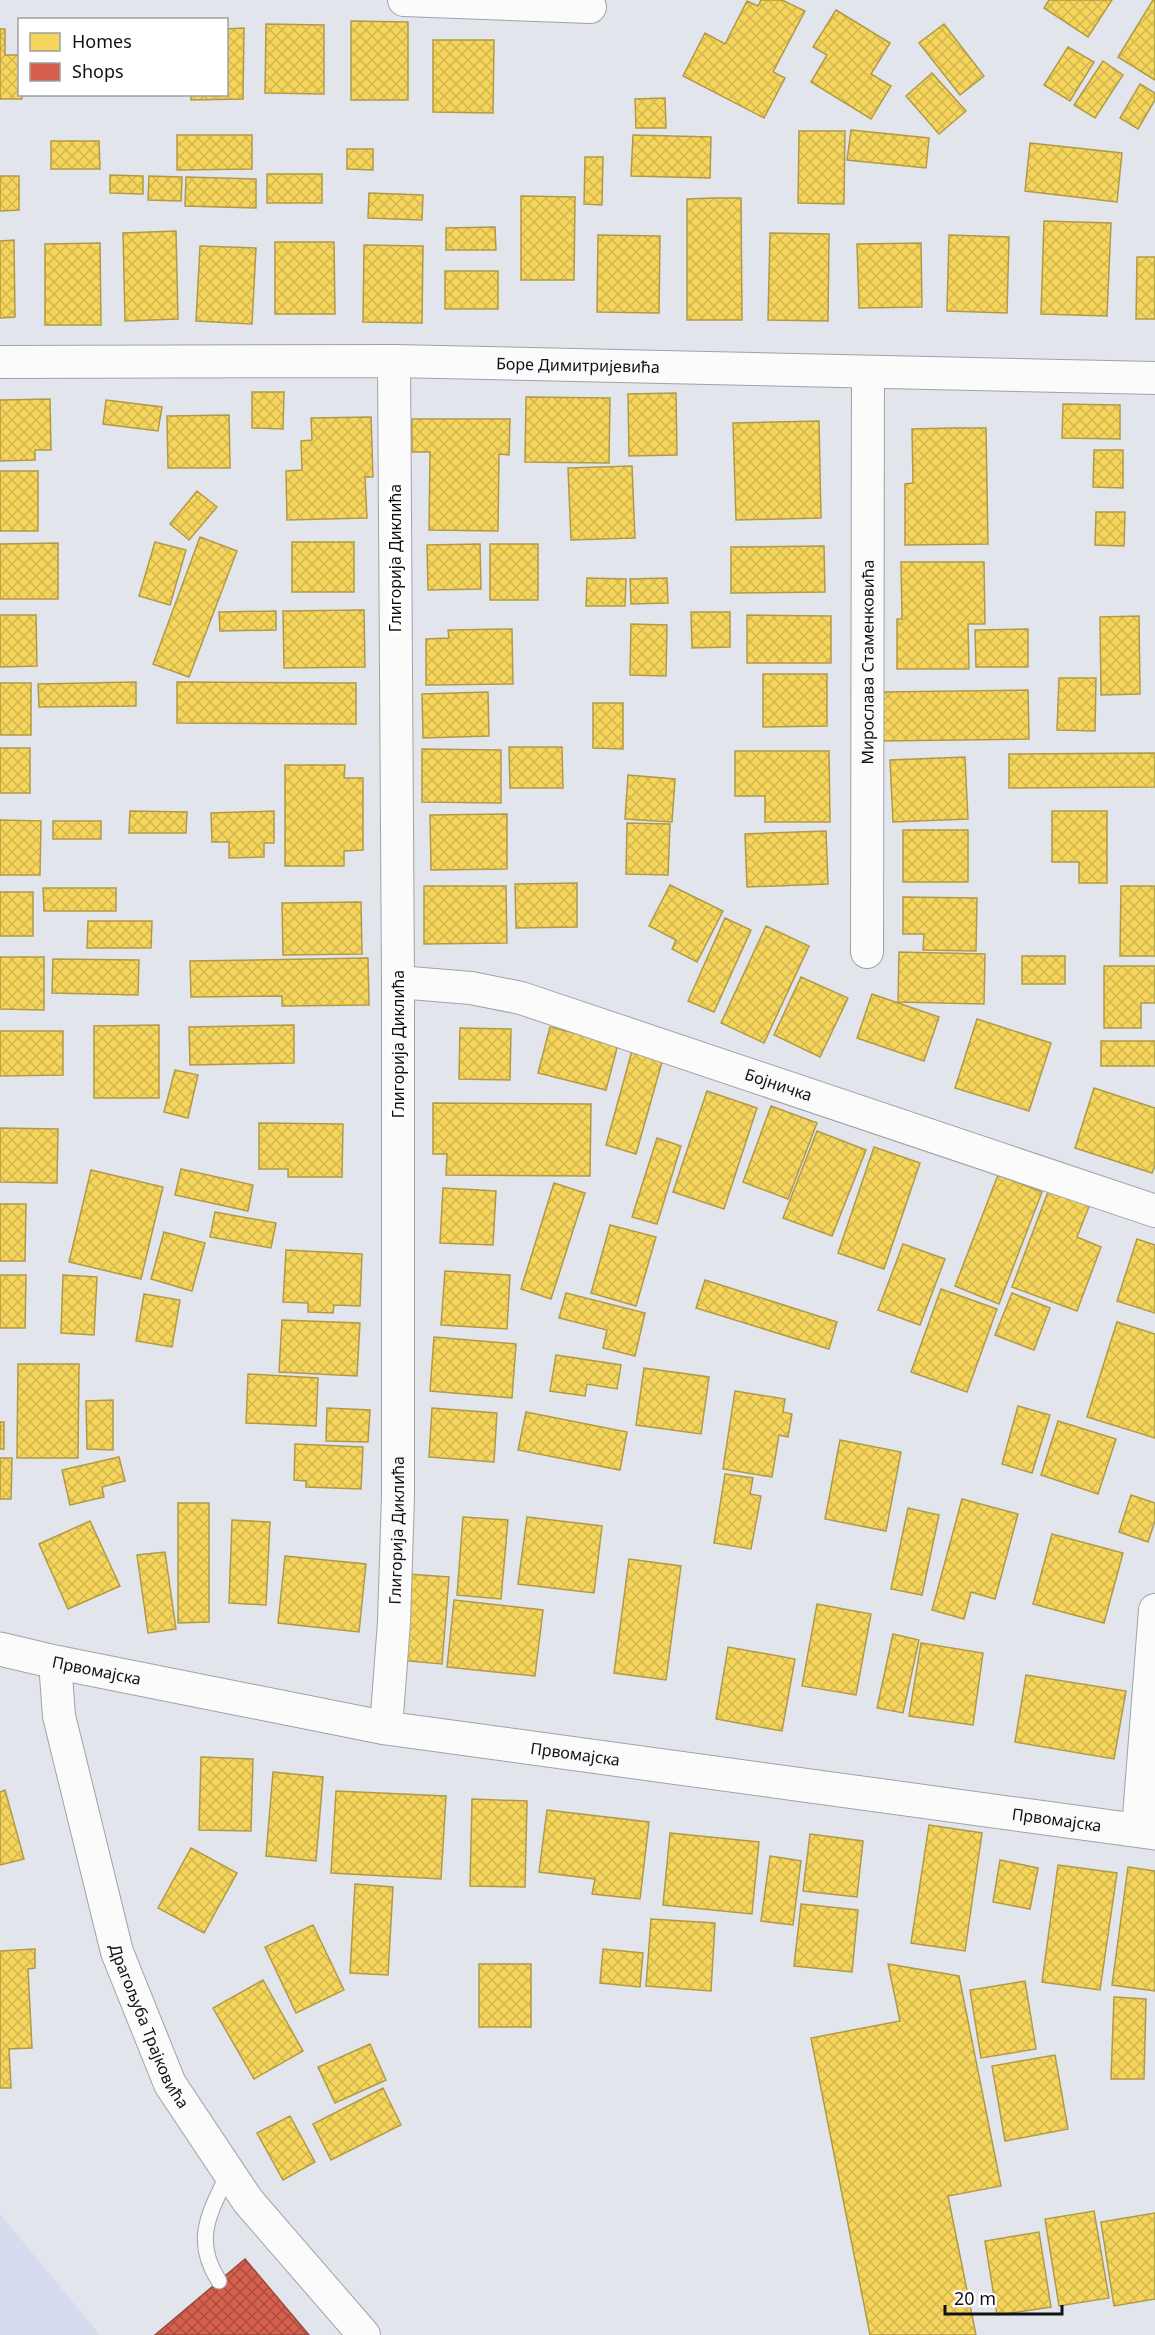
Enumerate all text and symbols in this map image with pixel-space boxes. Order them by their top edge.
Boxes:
legend [18,18,228,96]
text: Homes [72,29,132,53]
text: Shops [72,59,124,83]
street label: Боре Димитријевића [496,352,660,378]
street label: Глигорија Диклића [384,484,406,632]
street label: Мирослава Стаменковића [856,559,879,765]
street label: Глигорија Диклића [387,970,409,1118]
street label: Бојничка [742,1063,815,1106]
street label: Глигорија Диклића [384,1456,409,1605]
street label: Првомајска [50,1651,143,1690]
street label: Првомајска [529,1737,621,1771]
street label: Првомајска [1011,1803,1103,1837]
street label: Драгољуба Трајковића [104,1942,194,2113]
scale bar [945,2278,1062,2316]
text: 20 m [954,2286,996,2310]

